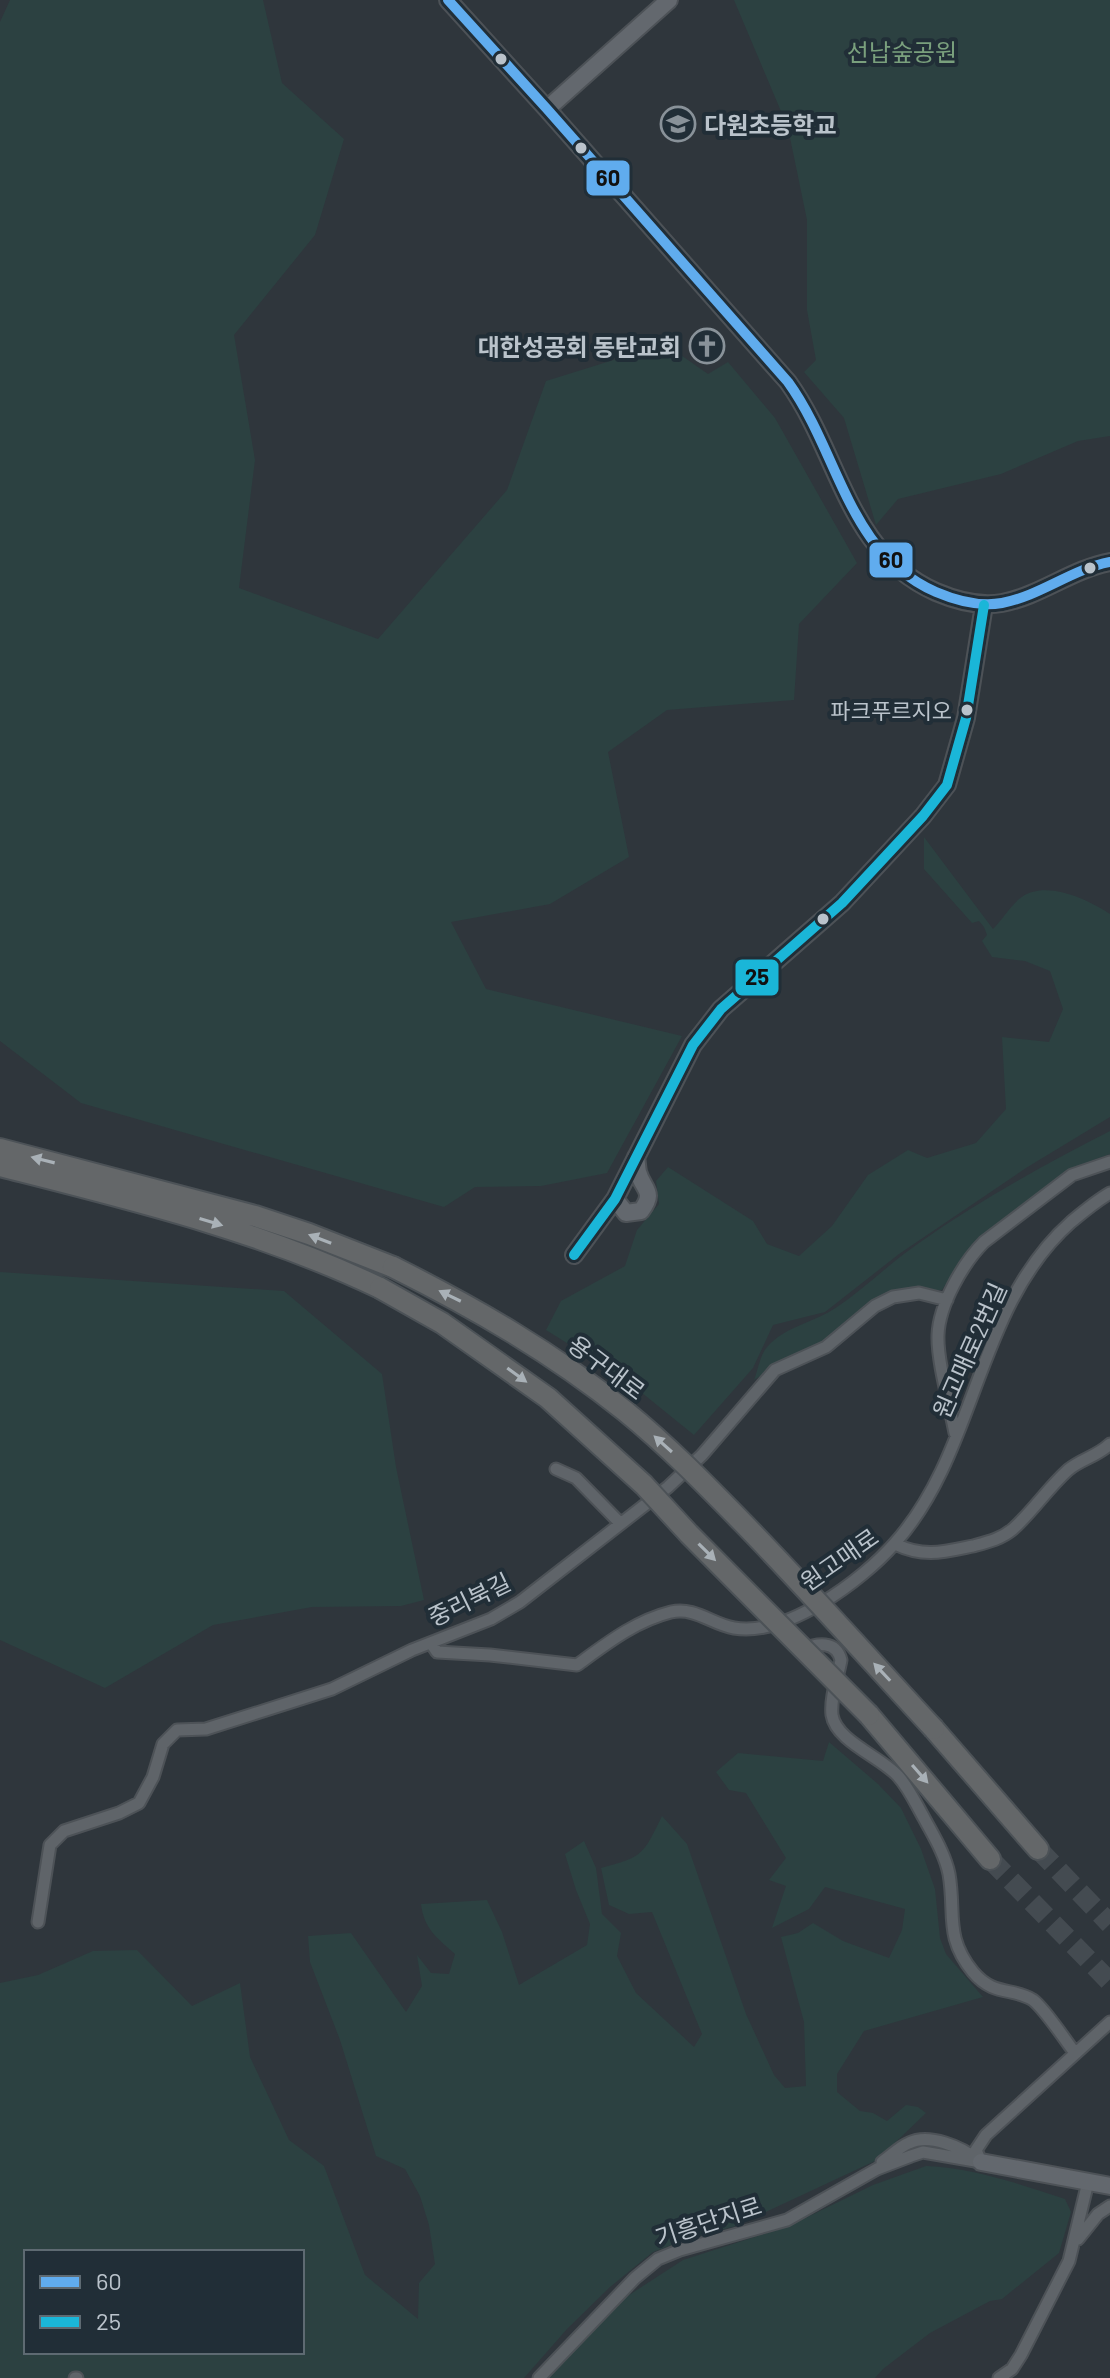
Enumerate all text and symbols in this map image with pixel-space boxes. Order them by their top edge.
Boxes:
park label: 선납숲공원 [847,37,957,66]
unlabelled marker [493,51,509,67]
school or university icon: 다원초등학교 [659,105,697,143]
place label: 다원초등학교 [704,110,836,139]
unlabelled marker [573,140,589,156]
line badge: 60 [585,159,631,197]
text: 60 [596,164,620,190]
church icon: 대한성공회 동탄교회 [688,327,726,365]
place label: 대한성공회 동탄교회 [477,332,681,361]
line badge: 60 [868,541,914,579]
text: 60 [879,546,903,572]
unlabelled marker [1082,560,1098,576]
place label: 파크푸르지오 [831,697,952,723]
marker: 파크푸르지오 [959,702,975,718]
unlabelled marker [815,911,831,927]
line badge: 25 [734,958,780,997]
text: 25 [745,963,769,989]
one-way arrow [31,1154,56,1166]
one-way arrow [199,1216,223,1229]
one-way arrow [308,1232,332,1245]
street label: 원고매로2번길 [926,1278,1012,1422]
one-way arrow [439,1289,462,1303]
street label: 용구대로 [563,1329,651,1405]
one-way arrow [506,1367,527,1383]
one-way arrow [653,1436,672,1454]
street label: 원고매로 [795,1522,883,1596]
one-way arrow [697,1542,716,1561]
street label: 중리북길 [423,1567,515,1631]
one-way arrow [873,1663,891,1682]
one-way arrow [910,1764,928,1784]
street label: 기흥단지로 [651,2190,765,2252]
legend [24,2250,304,2354]
text: 60 [96,2266,122,2295]
text: 25 [96,2306,121,2335]

